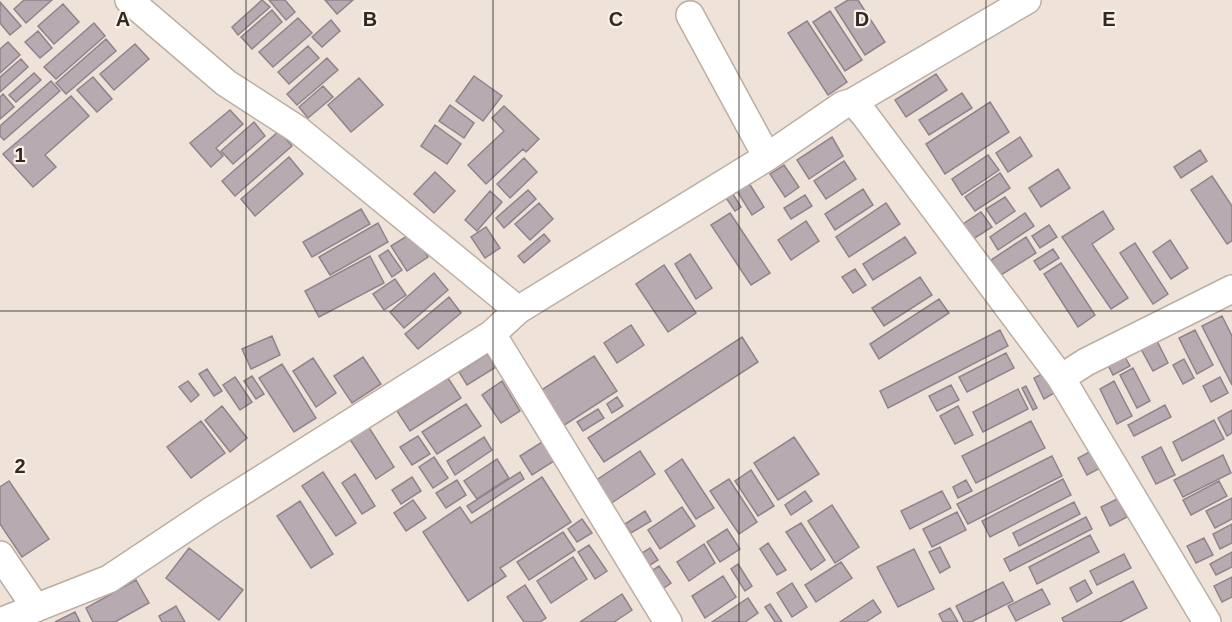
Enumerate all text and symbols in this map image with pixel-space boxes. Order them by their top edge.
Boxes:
text: A [116,8,130,30]
text: B [363,8,377,30]
text: C [609,8,623,30]
text: D [855,8,869,30]
text: E [1102,8,1116,30]
text: 1 [14,144,26,166]
text: 2 [14,455,26,477]

